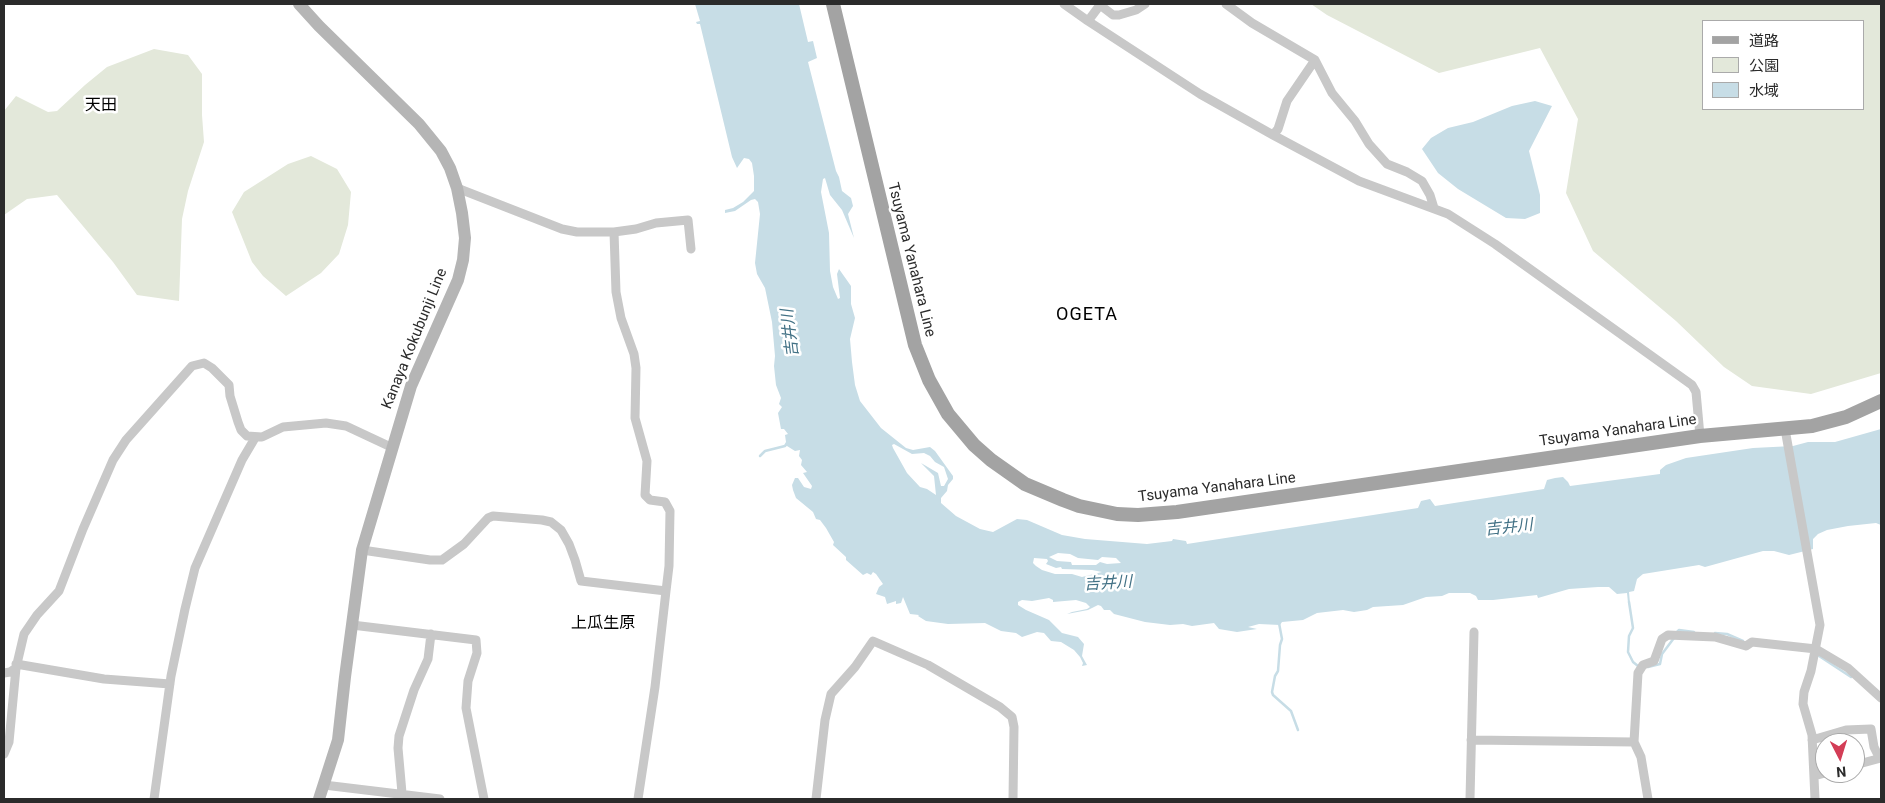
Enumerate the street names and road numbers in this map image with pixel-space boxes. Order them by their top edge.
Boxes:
street label: Tsuyama Yanahara Line [883,181,939,339]
street label: Kanaya Kokubunji Line [379,266,451,412]
street label: Tsuyama Yanahara Line [1538,411,1698,451]
street label: Tsuyama Yanahara Line [1137,469,1297,507]

